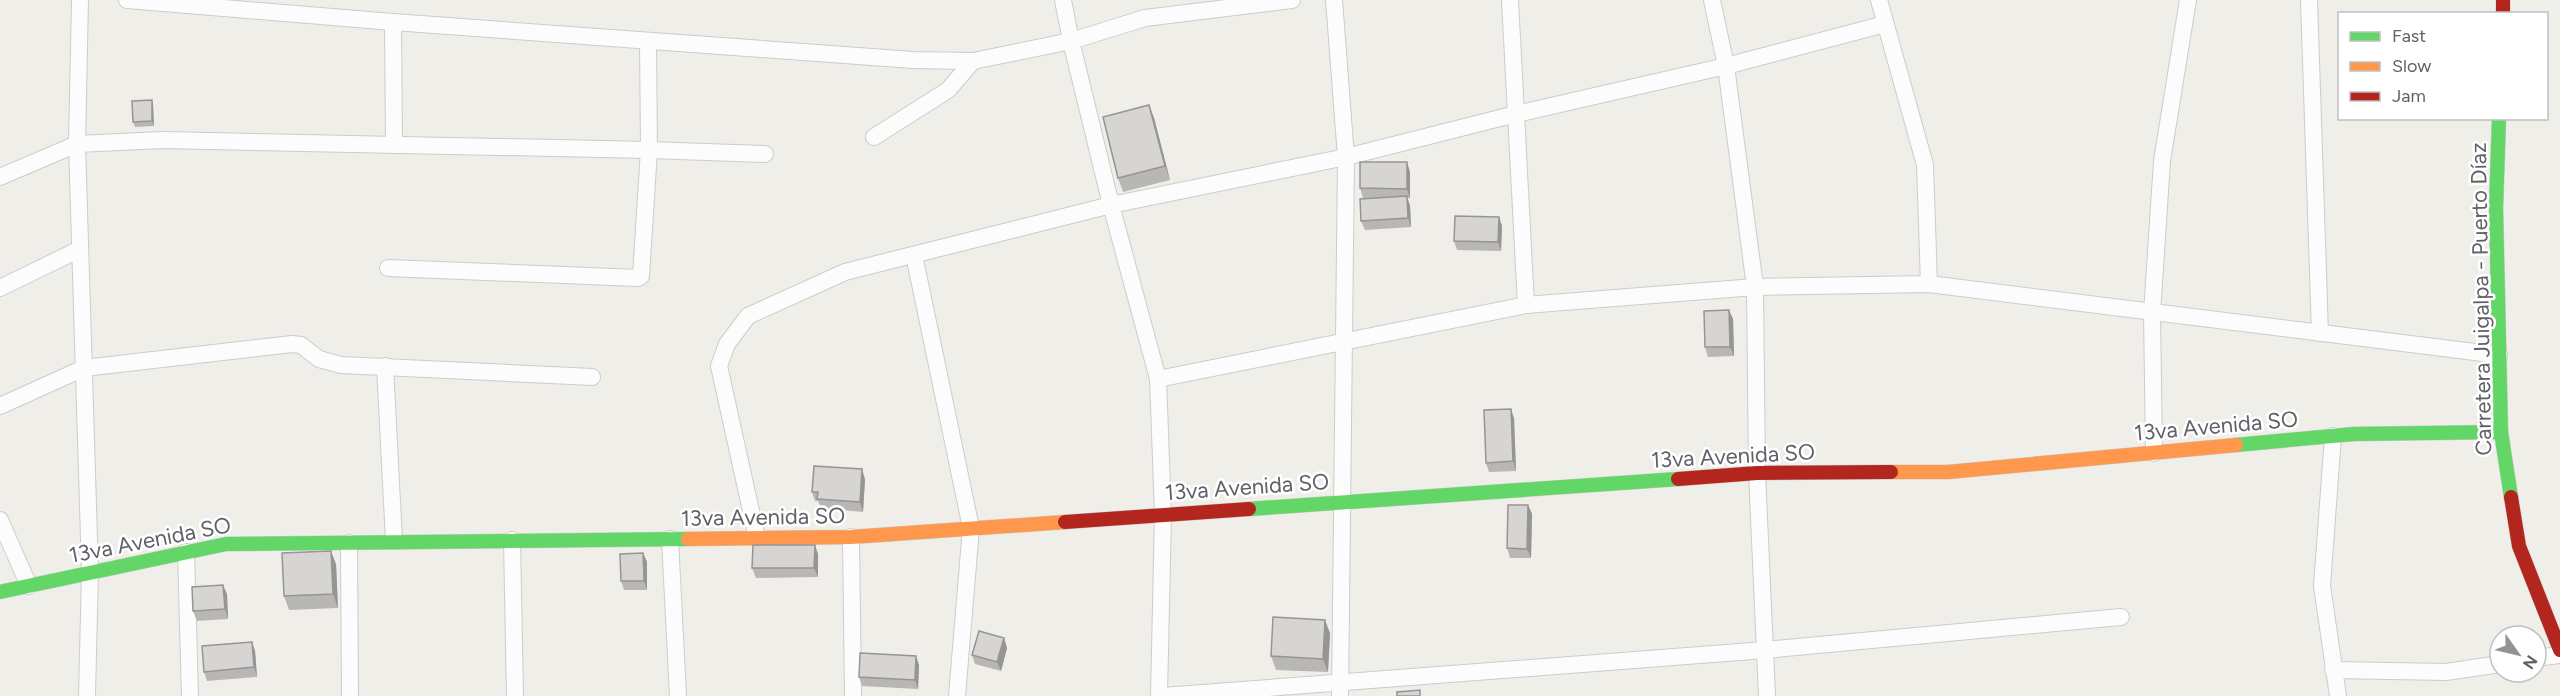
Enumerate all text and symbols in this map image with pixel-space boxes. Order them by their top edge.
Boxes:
legend [2338,12,2548,120]
text: Fast [2392,25,2426,47]
text: Slow [2392,55,2431,77]
text: Jam [2392,85,2426,107]
street label: Carretera Juigalpa - Puerto Díaz [2465,142,2497,456]
street label: 13va Avenida SO [2133,405,2299,447]
street label: 13va Avenida SO [1650,438,1816,474]
street label: 13va Avenida SO [1164,468,1330,506]
street label: 13va Avenida SO [681,502,845,532]
street label: 13va Avenida SO [67,511,233,569]
north arrow [2488,624,2548,684]
text: N [2519,652,2541,673]

